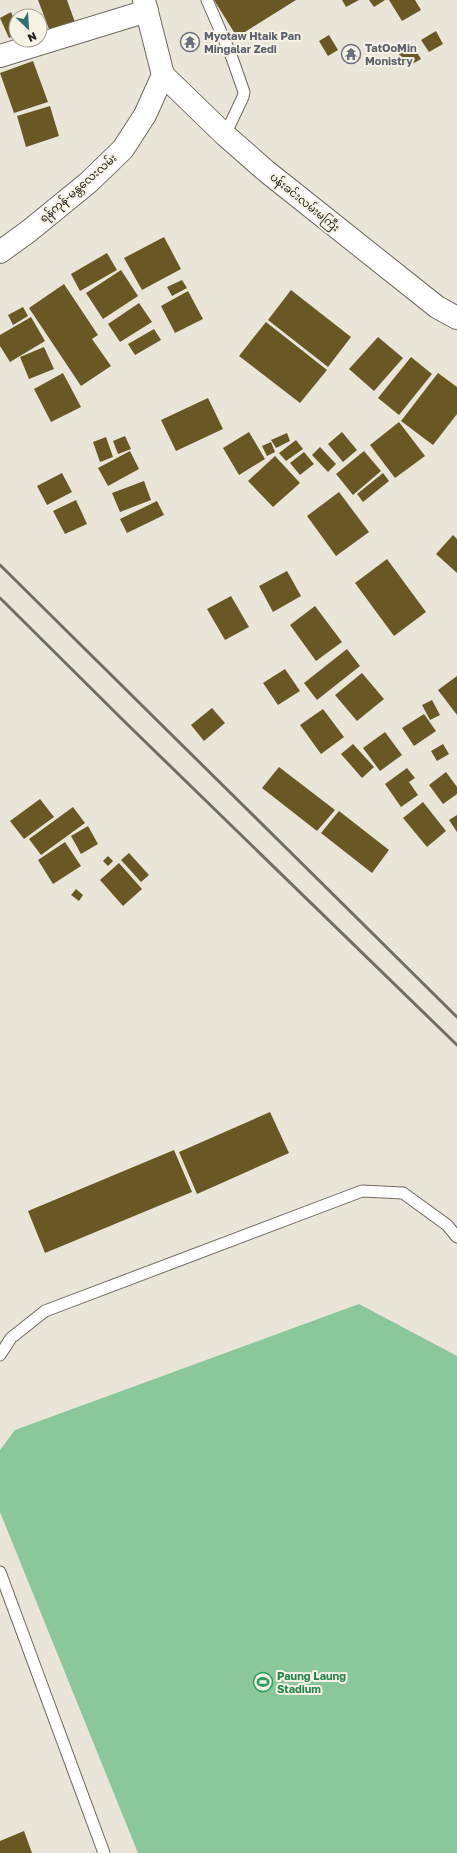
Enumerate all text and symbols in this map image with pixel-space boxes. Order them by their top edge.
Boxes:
north arrow [8,8,48,48]
place label: Myotaw Htaik Pan Mingalar Zedi [204,29,301,55]
text: N [26,30,39,45]
temple icon: Myotaw Htaik Pan Mingalar Zedi [179,31,201,53]
place label: TatOoMin Monistry [365,41,417,67]
temple icon: TatOoMin Monistry [340,43,362,65]
street label: ရန်ကုန်-မန္တလေးလမ်း [37,151,121,227]
street label: ပန်းခင်းလမ်းမကြီး [266,170,343,236]
place label: Paung Laung Stadium [277,1669,346,1695]
sports icon: Paung Laung Stadium [252,1671,274,1693]

